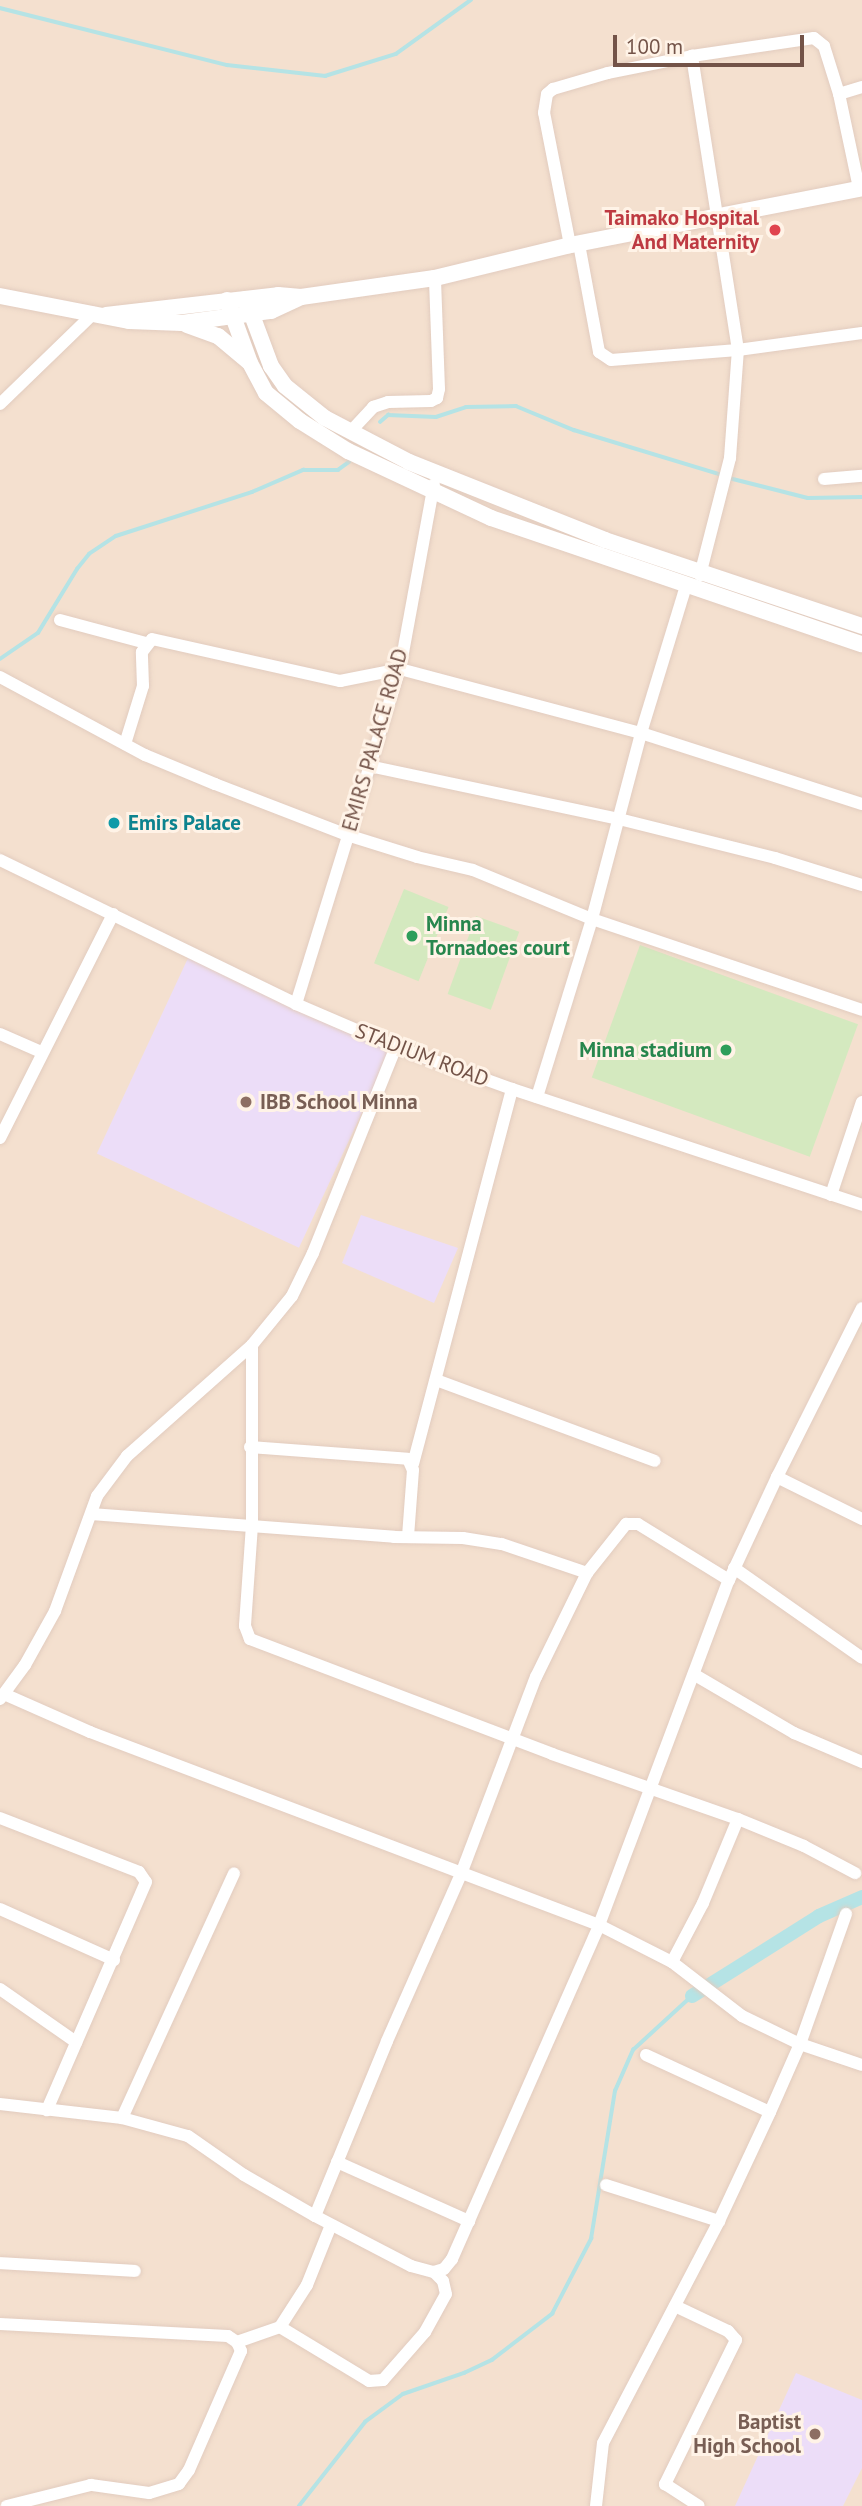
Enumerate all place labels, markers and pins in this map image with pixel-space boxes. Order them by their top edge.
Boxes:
place label: Taimako Hospital And Maternity [605,205,759,255]
marker: Taimako Hospital And Maternity [765,220,785,240]
place label: Emirs Palace [128,810,241,836]
marker: Emirs Palace [106,815,122,831]
place label: Minna Tornadoes court [426,911,570,961]
marker: Minna Tornadoes court [404,928,420,944]
place label: Minna stadium [579,1037,712,1063]
marker: Minna stadium [718,1042,734,1058]
place label: IBB School Minna [260,1089,418,1115]
marker: IBB School Minna [238,1094,254,1110]
place label: Baptist High School [693,2409,801,2459]
marker: Baptist High School [807,2426,823,2442]

